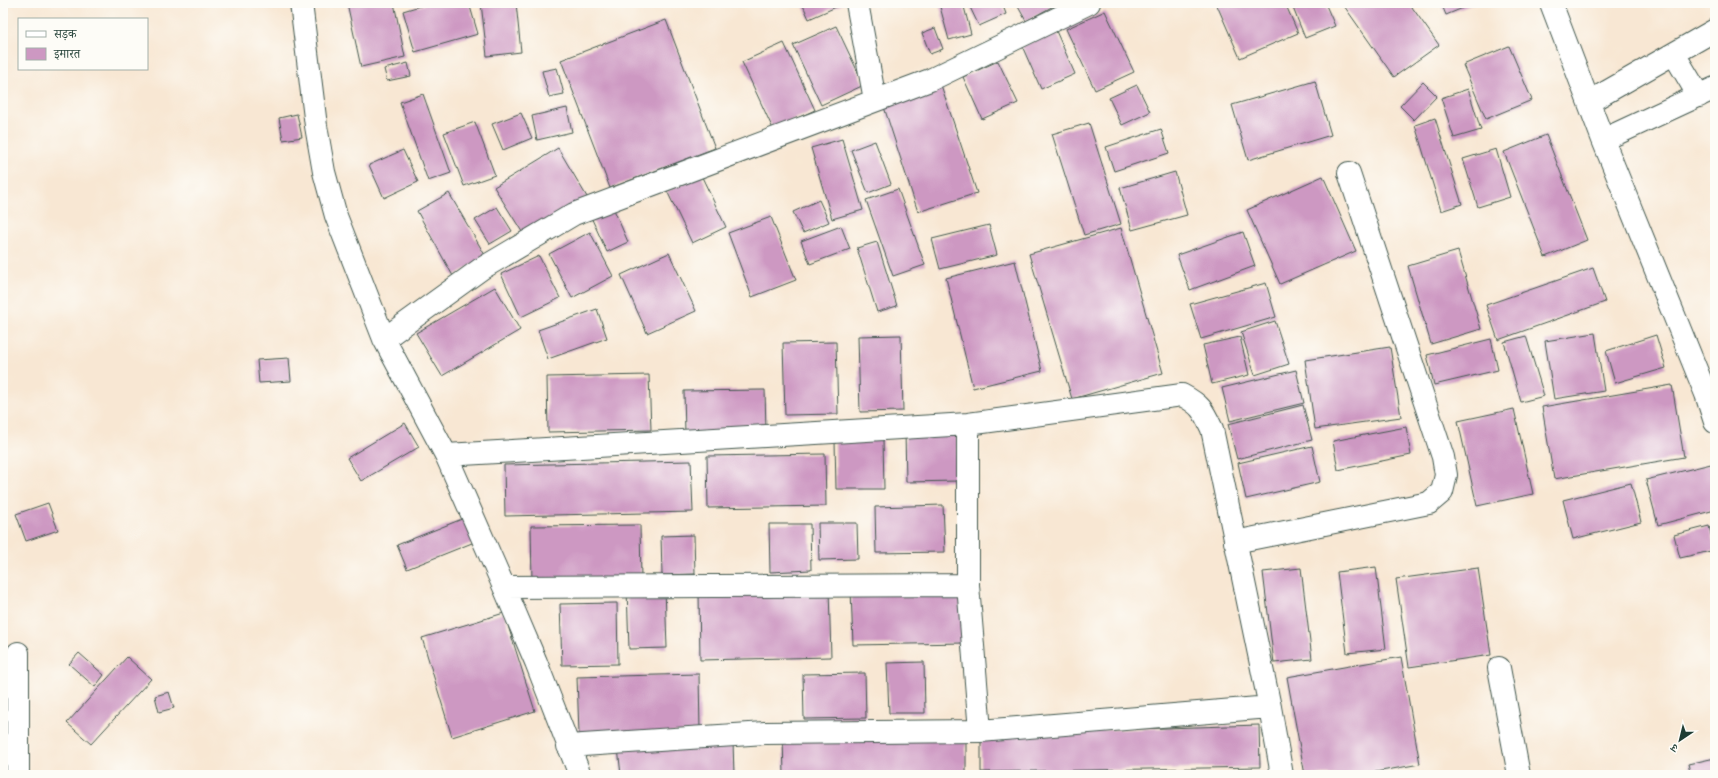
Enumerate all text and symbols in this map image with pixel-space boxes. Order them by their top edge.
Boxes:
legend [18,18,148,70]
text: सड़क [53,29,78,41]
text: इमारत [53,49,81,61]
north arrow [1660,720,1700,760]
text: उ [1669,740,1681,754]

